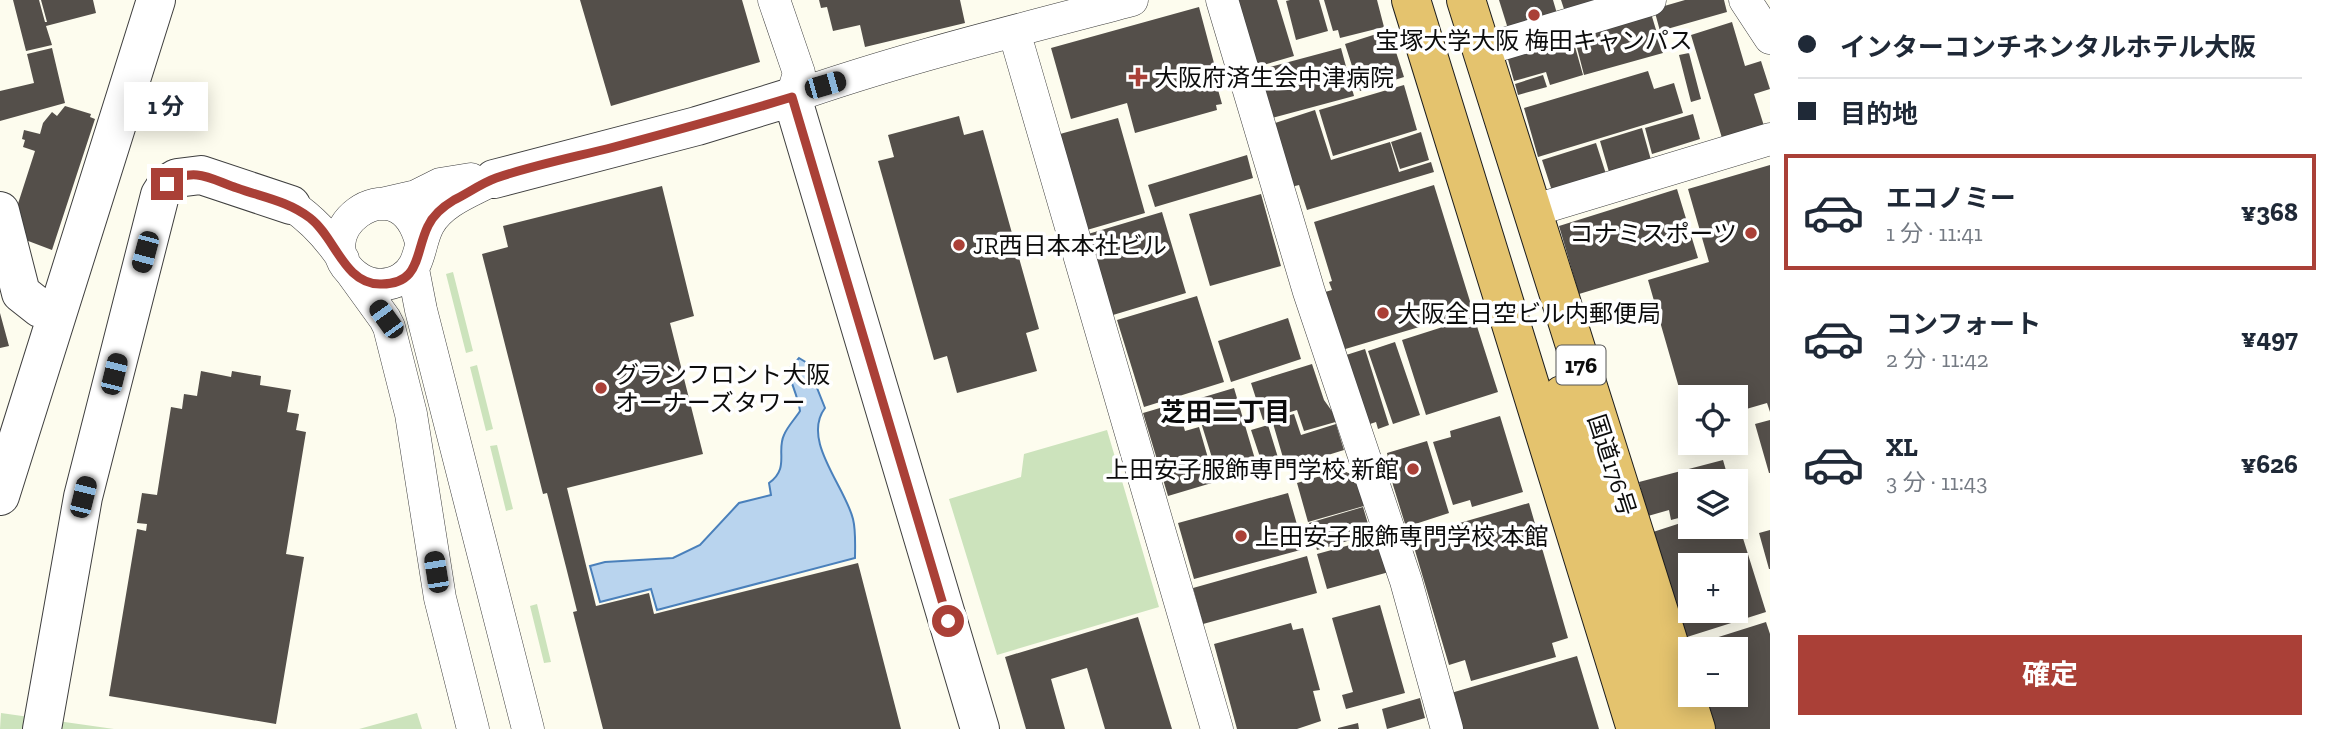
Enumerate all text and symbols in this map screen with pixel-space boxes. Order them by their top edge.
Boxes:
marker: 宝塚大学大阪 梅田キャンパス [1526,7,1542,23]
place label: 宝塚大学大阪 梅田キャンパス [1375,26,1693,55]
text: インターコンチネンタルホテル大阪 [1840,31,2256,63]
place label: 大阪府済生会中津病院 [1154,63,1394,92]
marker: 大阪府済生会中津病院 [1128,67,1148,87]
car [802,69,849,101]
callout: 1 分 [125,82,209,132]
text: 1 分 [148,92,184,120]
text: 目的地 [1840,98,1918,130]
route end [151,168,183,200]
icon: car [1802,181,1865,244]
text: エコノミー [1886,182,2016,214]
text: ¥368 [2241,196,2298,228]
place label: コナミスポーツ [1569,219,1737,248]
text: 1 分 · 11:41 [1886,219,1983,247]
marker: コナミスポーツ [1743,225,1759,241]
car [130,229,161,275]
place label: JR西日本本社ビル [973,231,1167,260]
marker: JR西日本本社ビル [951,237,967,253]
car [366,296,407,342]
place label: 大阪全日空ビル内郵便局 [1397,299,1661,328]
marker: 大阪全日空ビル内郵便局 [1375,305,1391,321]
icon: car [1802,307,1865,370]
text: コンフォート [1886,308,2041,340]
text: ¥497 [2241,322,2298,354]
text: 2 分 · 11:42 [1886,345,1989,373]
road number: 176 [1556,346,1606,384]
car [99,351,130,397]
place label: グランフロント大阪 オーナーズタワー [615,360,830,417]
marker: グランフロント大阪 オーナーズタワー [593,380,609,396]
map controls [1678,385,1748,707]
button: locate [1678,385,1748,455]
district label: 芝田二丁目 [1160,396,1290,428]
street label: 国道176号 [1582,411,1642,519]
text: XL [1886,431,1918,463]
icon: car [1802,433,1865,496]
text: ¥626 [2241,448,2298,480]
place label: 上田安子服飾専門学校 新館 [1106,455,1399,484]
marker: 上田安子服飾専門学校 新館 [1405,461,1421,477]
text: 3 分 · 11:43 [1886,468,1987,496]
button: layers [1678,469,1748,539]
car [68,474,99,520]
place label: 上田安子服飾専門学校 本館 [1255,522,1548,551]
marker: 上田安子服飾専門学校 本館 [1233,528,1249,544]
car [423,550,450,594]
button: + [1678,553,1748,623]
route start [932,605,964,637]
button: 確定 [1798,635,2302,715]
button: − [1678,637,1748,707]

